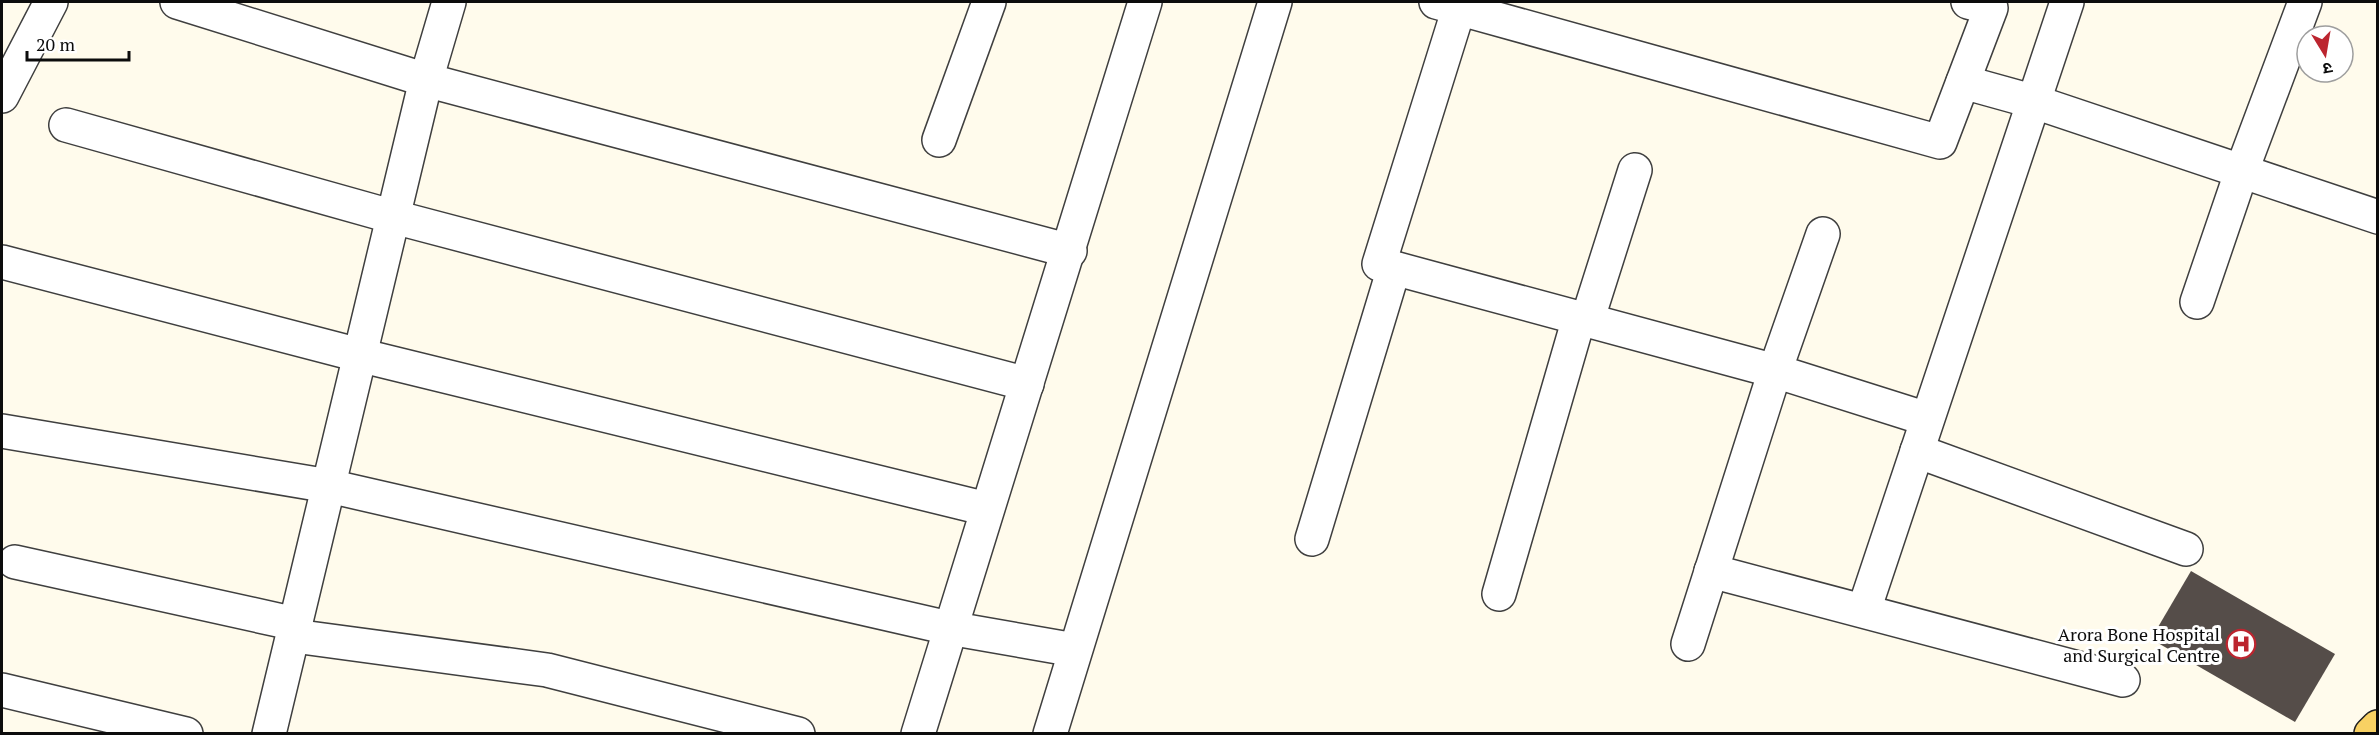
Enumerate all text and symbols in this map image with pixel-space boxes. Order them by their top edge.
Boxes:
scale bar [27,24,129,62]
north arrow [2295,24,2355,84]
text: 20 m [36,32,76,56]
text: उ [2321,57,2335,81]
place label: Arora Bone Hospital and Surgical Centre [2058,622,2220,667]
hospital icon: Arora Bone Hospital and Surgical Centre [2225,628,2257,660]

